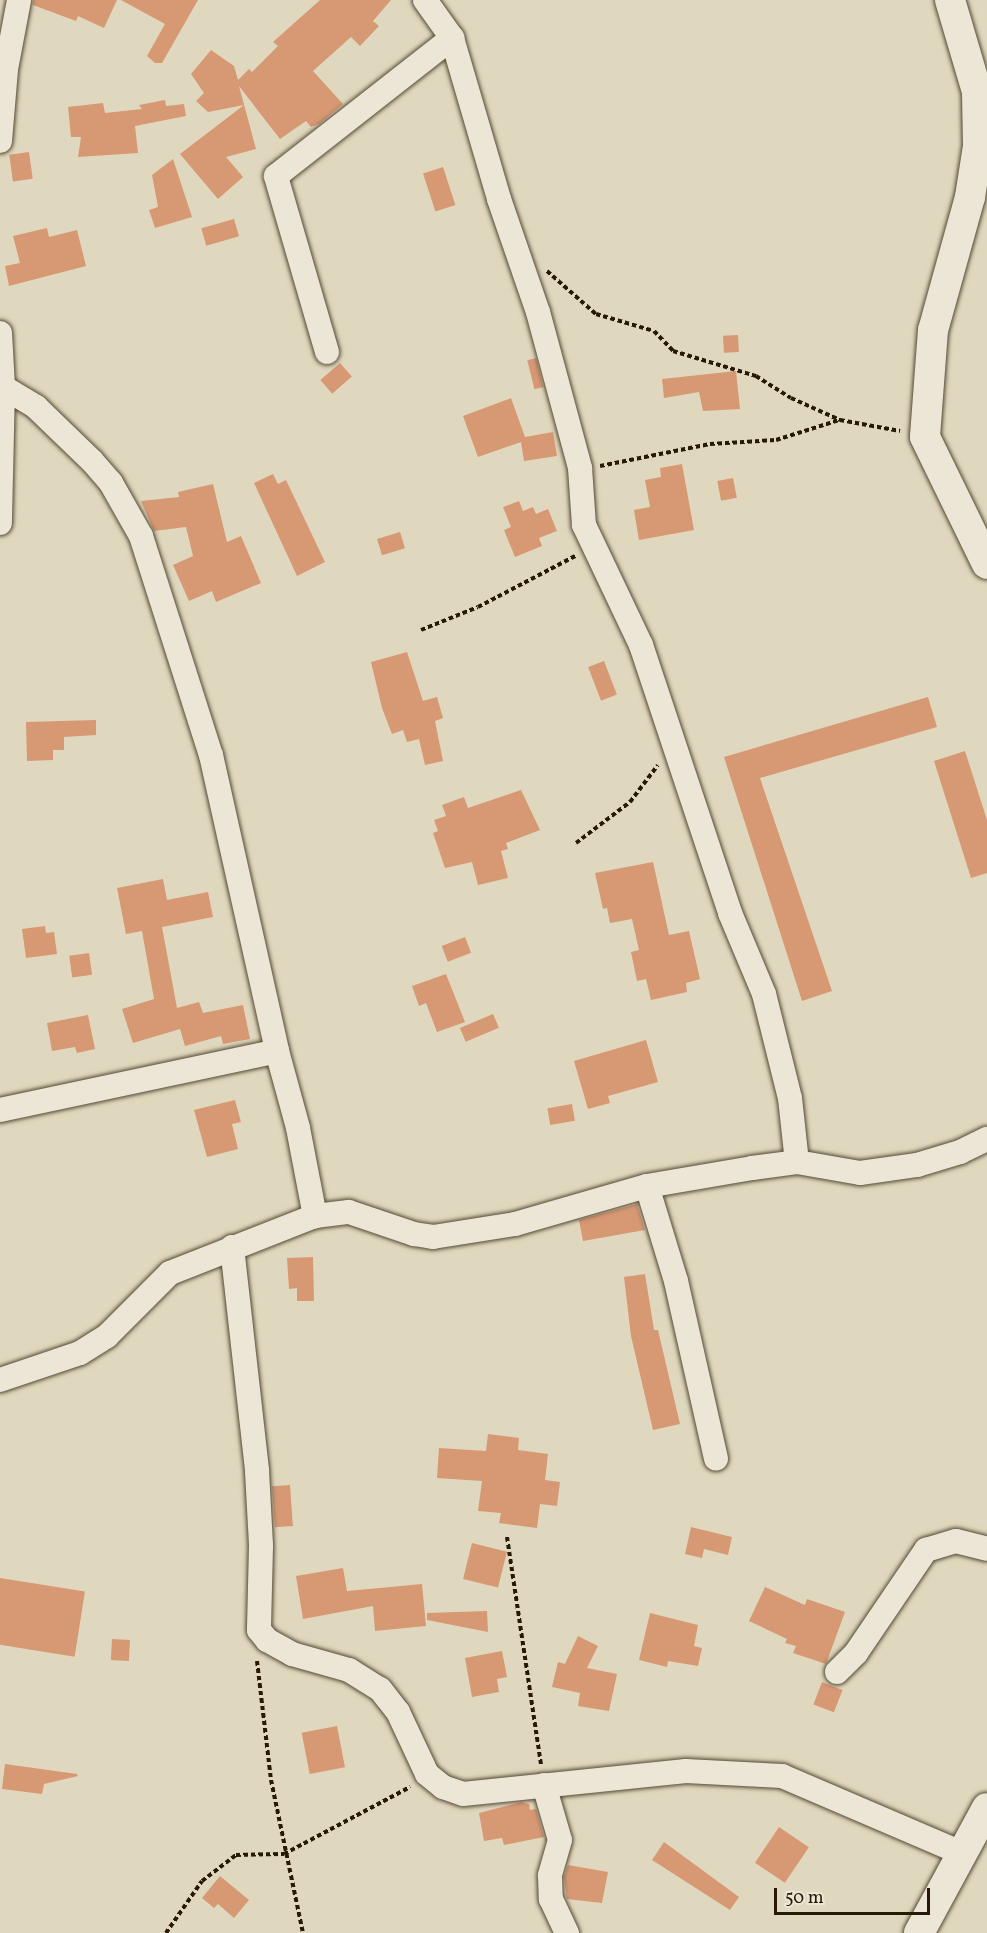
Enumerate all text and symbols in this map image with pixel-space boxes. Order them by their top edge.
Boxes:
scale bar [777,1876,933,1914]
text: 50 m [785,1886,824,1911]

